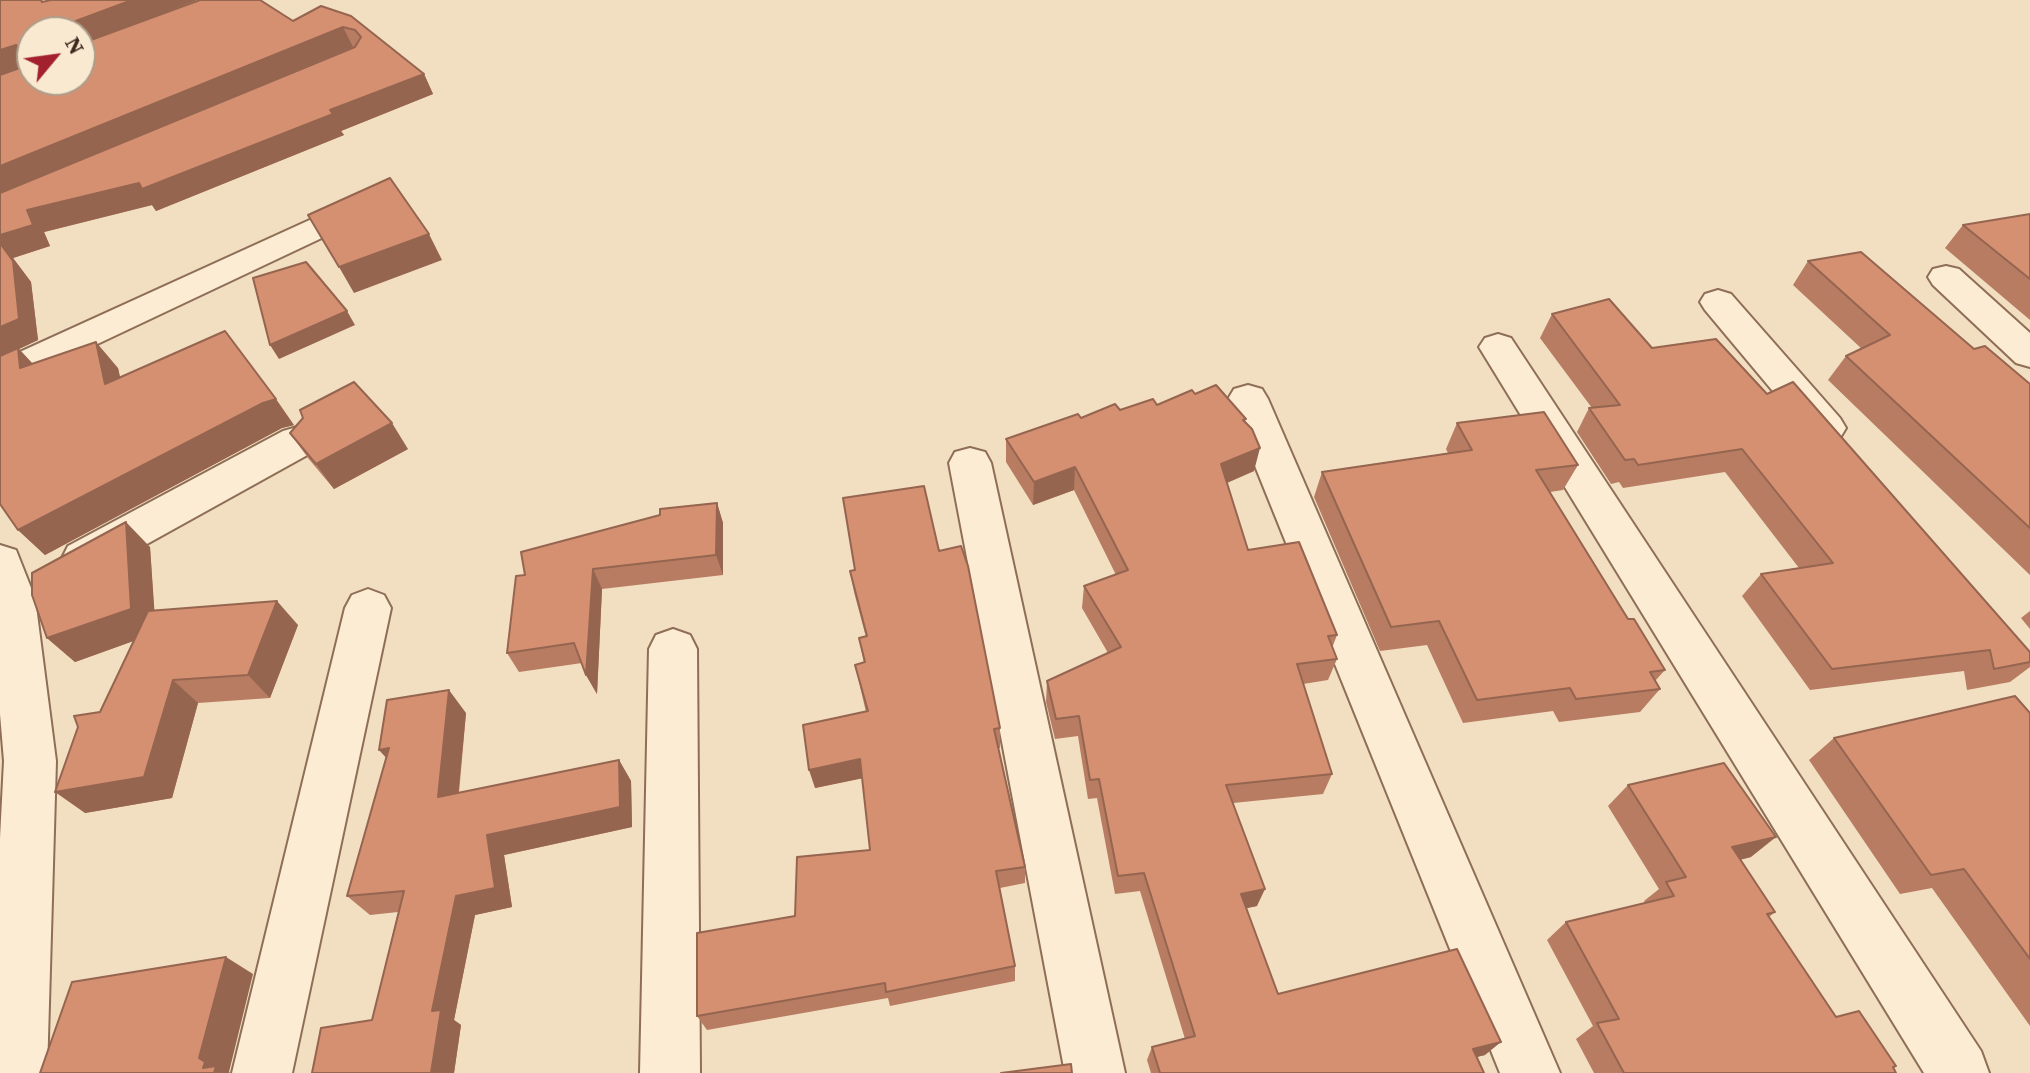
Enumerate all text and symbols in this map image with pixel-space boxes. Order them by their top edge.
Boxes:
north arrow [16,16,96,96]
text: N [58,31,92,60]

